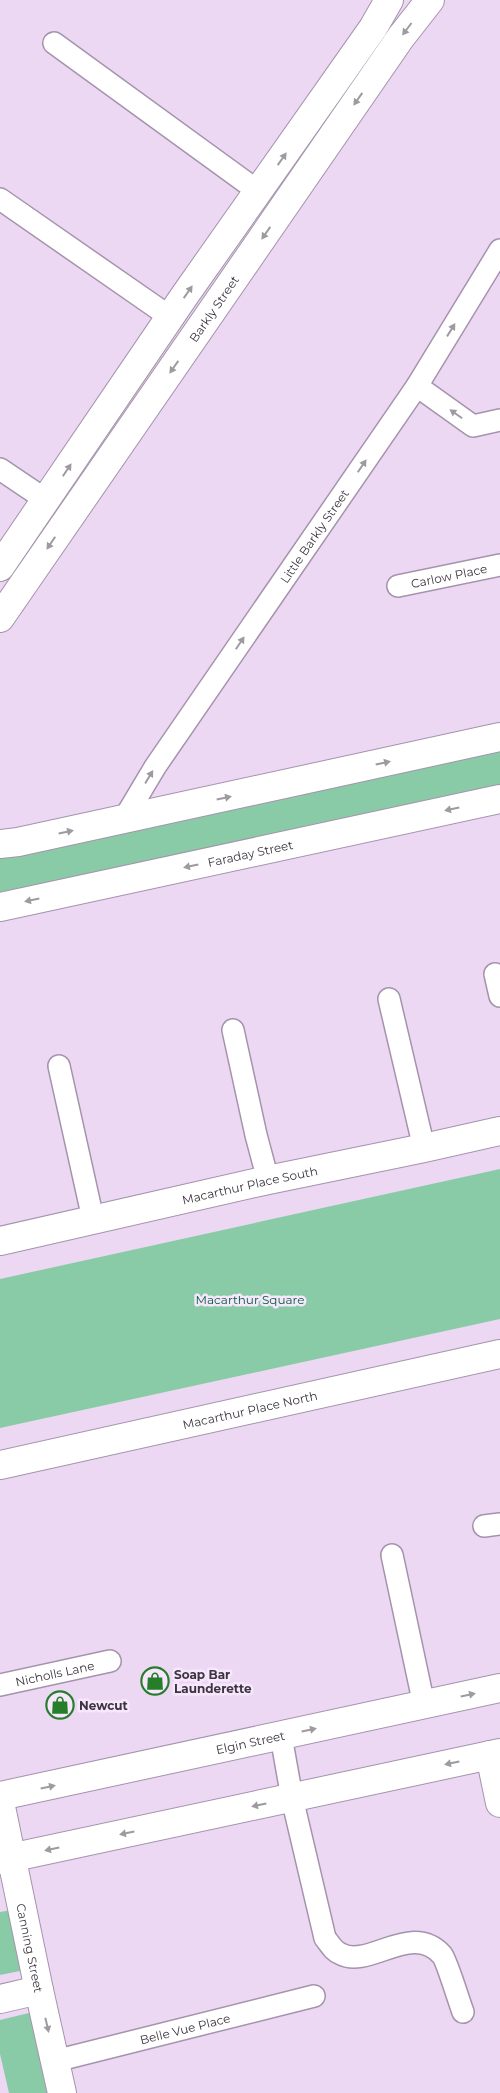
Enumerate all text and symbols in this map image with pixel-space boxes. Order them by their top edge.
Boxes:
one-way arrow [402,22,412,36]
one-way arrow [353,92,363,106]
one-way arrow [277,152,287,166]
one-way arrow [261,226,271,240]
street label: Barkly Street [185,272,242,345]
one-way arrow [183,285,193,298]
one-way arrow [447,324,456,337]
one-way arrow [169,360,179,373]
one-way arrow [449,409,463,419]
one-way arrow [357,459,367,473]
one-way arrow [62,463,72,476]
street label: Little Barkly Street [276,486,352,586]
one-way arrow [46,537,56,550]
street label: Carlow Place [410,560,488,591]
one-way arrow [235,636,245,650]
one-way arrow [376,759,391,767]
one-way arrow [144,771,153,784]
one-way arrow [217,793,233,801]
one-way arrow [445,805,460,813]
one-way arrow [58,828,73,836]
street label: Faraday Street [206,836,294,869]
one-way arrow [183,862,198,870]
one-way arrow [24,897,40,905]
street label: Macarthur Place South [180,1163,319,1207]
park label: Macarthur Square [196,1292,304,1307]
street label: Macarthur Place North [181,1387,319,1432]
street label: Nicholls Lane [14,1657,96,1689]
shop icon: Soap Bar Launderette [140,1666,170,1696]
place label: Soap Bar Launderette [174,1667,252,1696]
shop icon: Newcut [45,1690,75,1720]
one-way arrow [460,1691,475,1699]
place label: Newcut [79,1698,129,1713]
one-way arrow [302,1726,317,1734]
street label: Elgin Street [214,1727,286,1757]
one-way arrow [445,1759,460,1767]
one-way arrow [40,1782,56,1790]
one-way arrow [252,1801,267,1809]
one-way arrow [119,1829,134,1837]
one-way arrow [45,1845,60,1853]
street label: Canning Street [14,1902,47,1994]
street label: Belle Vue Place [138,2010,232,2047]
one-way arrow [43,2018,51,2033]

